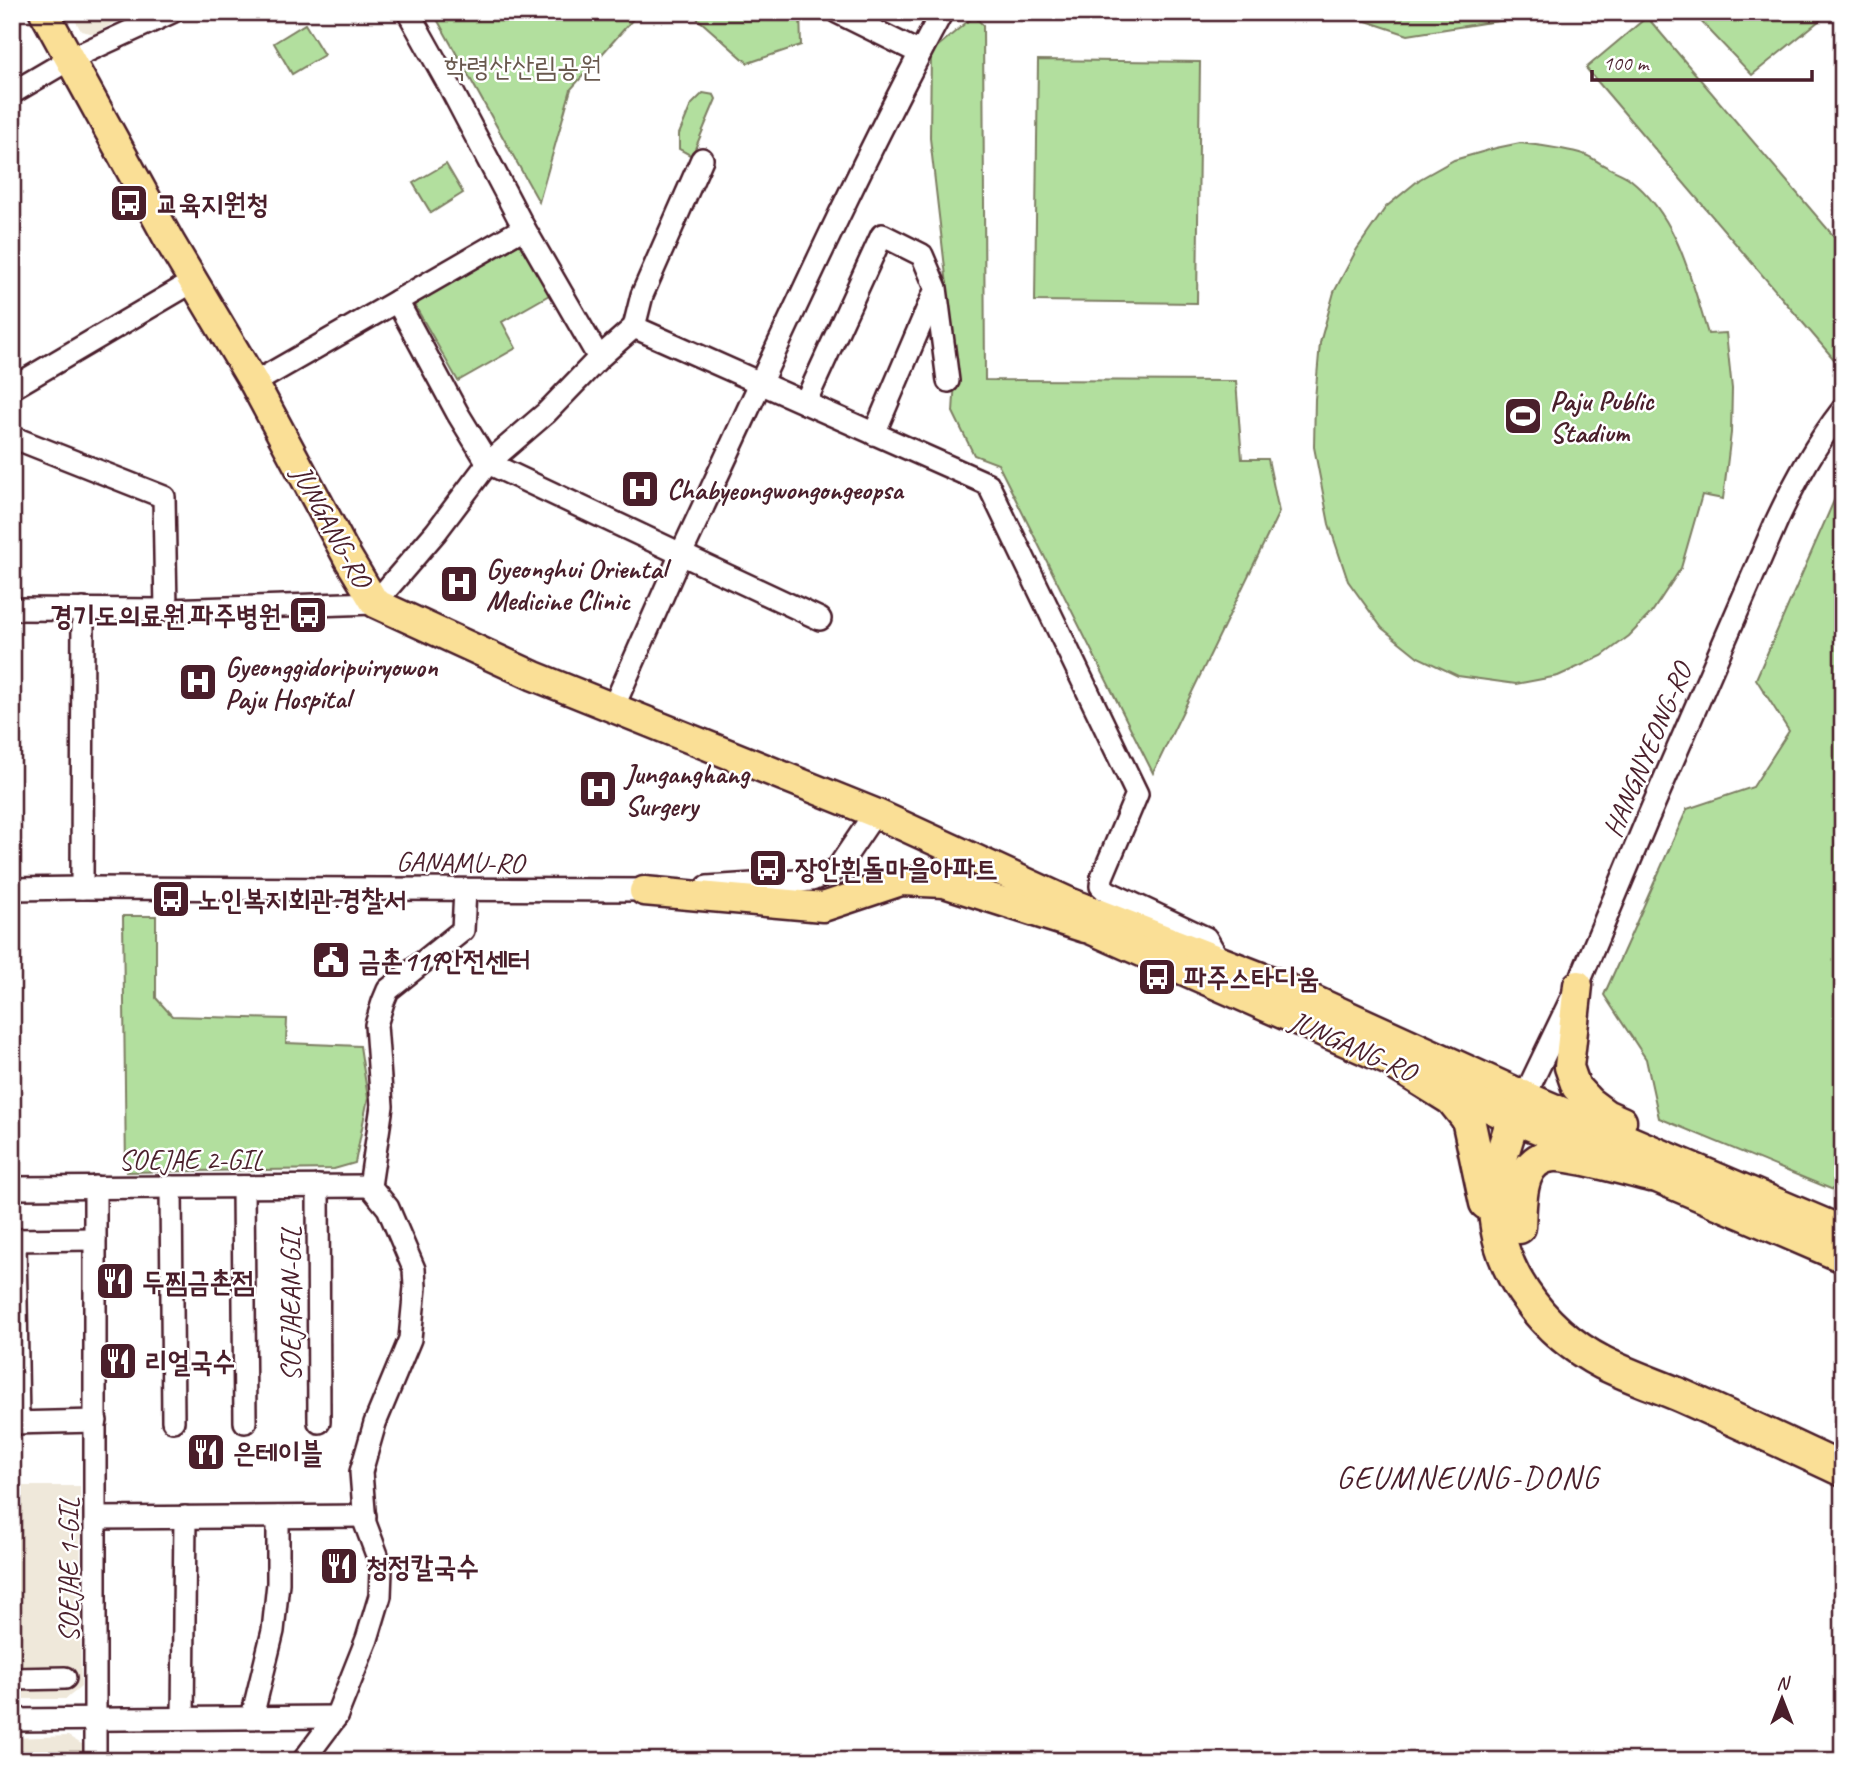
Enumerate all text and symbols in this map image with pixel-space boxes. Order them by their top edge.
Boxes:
scale bar [1592,38,1813,82]
park label: 학령산산림공원 [444,49,602,84]
text: 100 m [1603,50,1650,76]
bus stop icon: 교육지원청 [108,182,150,224]
place label: 교육지원청 [156,186,269,221]
place label: Paju Public Stadium [1550,383,1655,450]
sports icon: Paju Public Stadium [1502,395,1544,437]
street label: JUNGANG-RO [283,457,381,596]
hospital icon: Chabyeongwongongeopsa [619,468,661,510]
place label: Chabyeongwongongeopsa [667,472,905,507]
place label: Gyeonghui Oriental Medicine Clinic [486,551,672,618]
hospital icon: Gyeonghui Oriental Medicine Clinic [438,563,480,605]
bus stop icon: 경기도의료원.파주병원 [287,594,329,636]
place label: 경기도의료원.파주병원 [50,598,281,633]
place label: Gyeonggidoripuiryowon Paju Hospital [225,649,439,716]
street label: HANGNYEONG-RO [1595,655,1701,842]
hospital icon: Gyeonggidoripuiryowon Paju Hospital [177,661,219,703]
place label: Junganghang Surgery [623,756,751,823]
hospital icon: Junganghang Surgery [577,768,619,810]
street label: GANAMU-RO [396,843,527,881]
bus stop icon: 장안흰돌마을아파트 [747,847,789,889]
place label: 장안흰돌마을아파트 [795,851,998,886]
bus stop icon: 노인복지회관.경찰서 [150,878,192,920]
place label: 노인복지회관.경찰서 [198,882,406,917]
public building icon: 금촌119안전센터 [310,939,352,981]
place label: 금촌119안전센터 [358,943,531,978]
bus stop icon: 파주스타디움 [1136,956,1178,998]
place label: 파주스타디움 [1184,960,1319,995]
street label: JUNGANG-RO [1283,1002,1424,1091]
street label: SOEJAE 2-GIL [119,1142,264,1177]
street label: SOEJAEAN-GIL [273,1226,308,1381]
restaurant icon: 두찜금촌점 [94,1260,136,1302]
place label: 두찜금촌점 [142,1264,255,1299]
restaurant icon: 리얼국수 [97,1340,139,1382]
place label: 리얼국수 [145,1344,235,1379]
restaurant icon: 은테이블 [185,1431,227,1473]
place label: 은테이블 [233,1435,323,1470]
district label: GEUMNEUNG-DONG [1336,1457,1601,1498]
street label: SOEJAE 1-GIL [51,1497,86,1643]
restaurant icon: 청정칼국수 [318,1545,360,1587]
place label: 청정칼국수 [366,1549,479,1584]
north arrow [1746,1664,1816,1734]
text: N [1776,1671,1791,1695]

